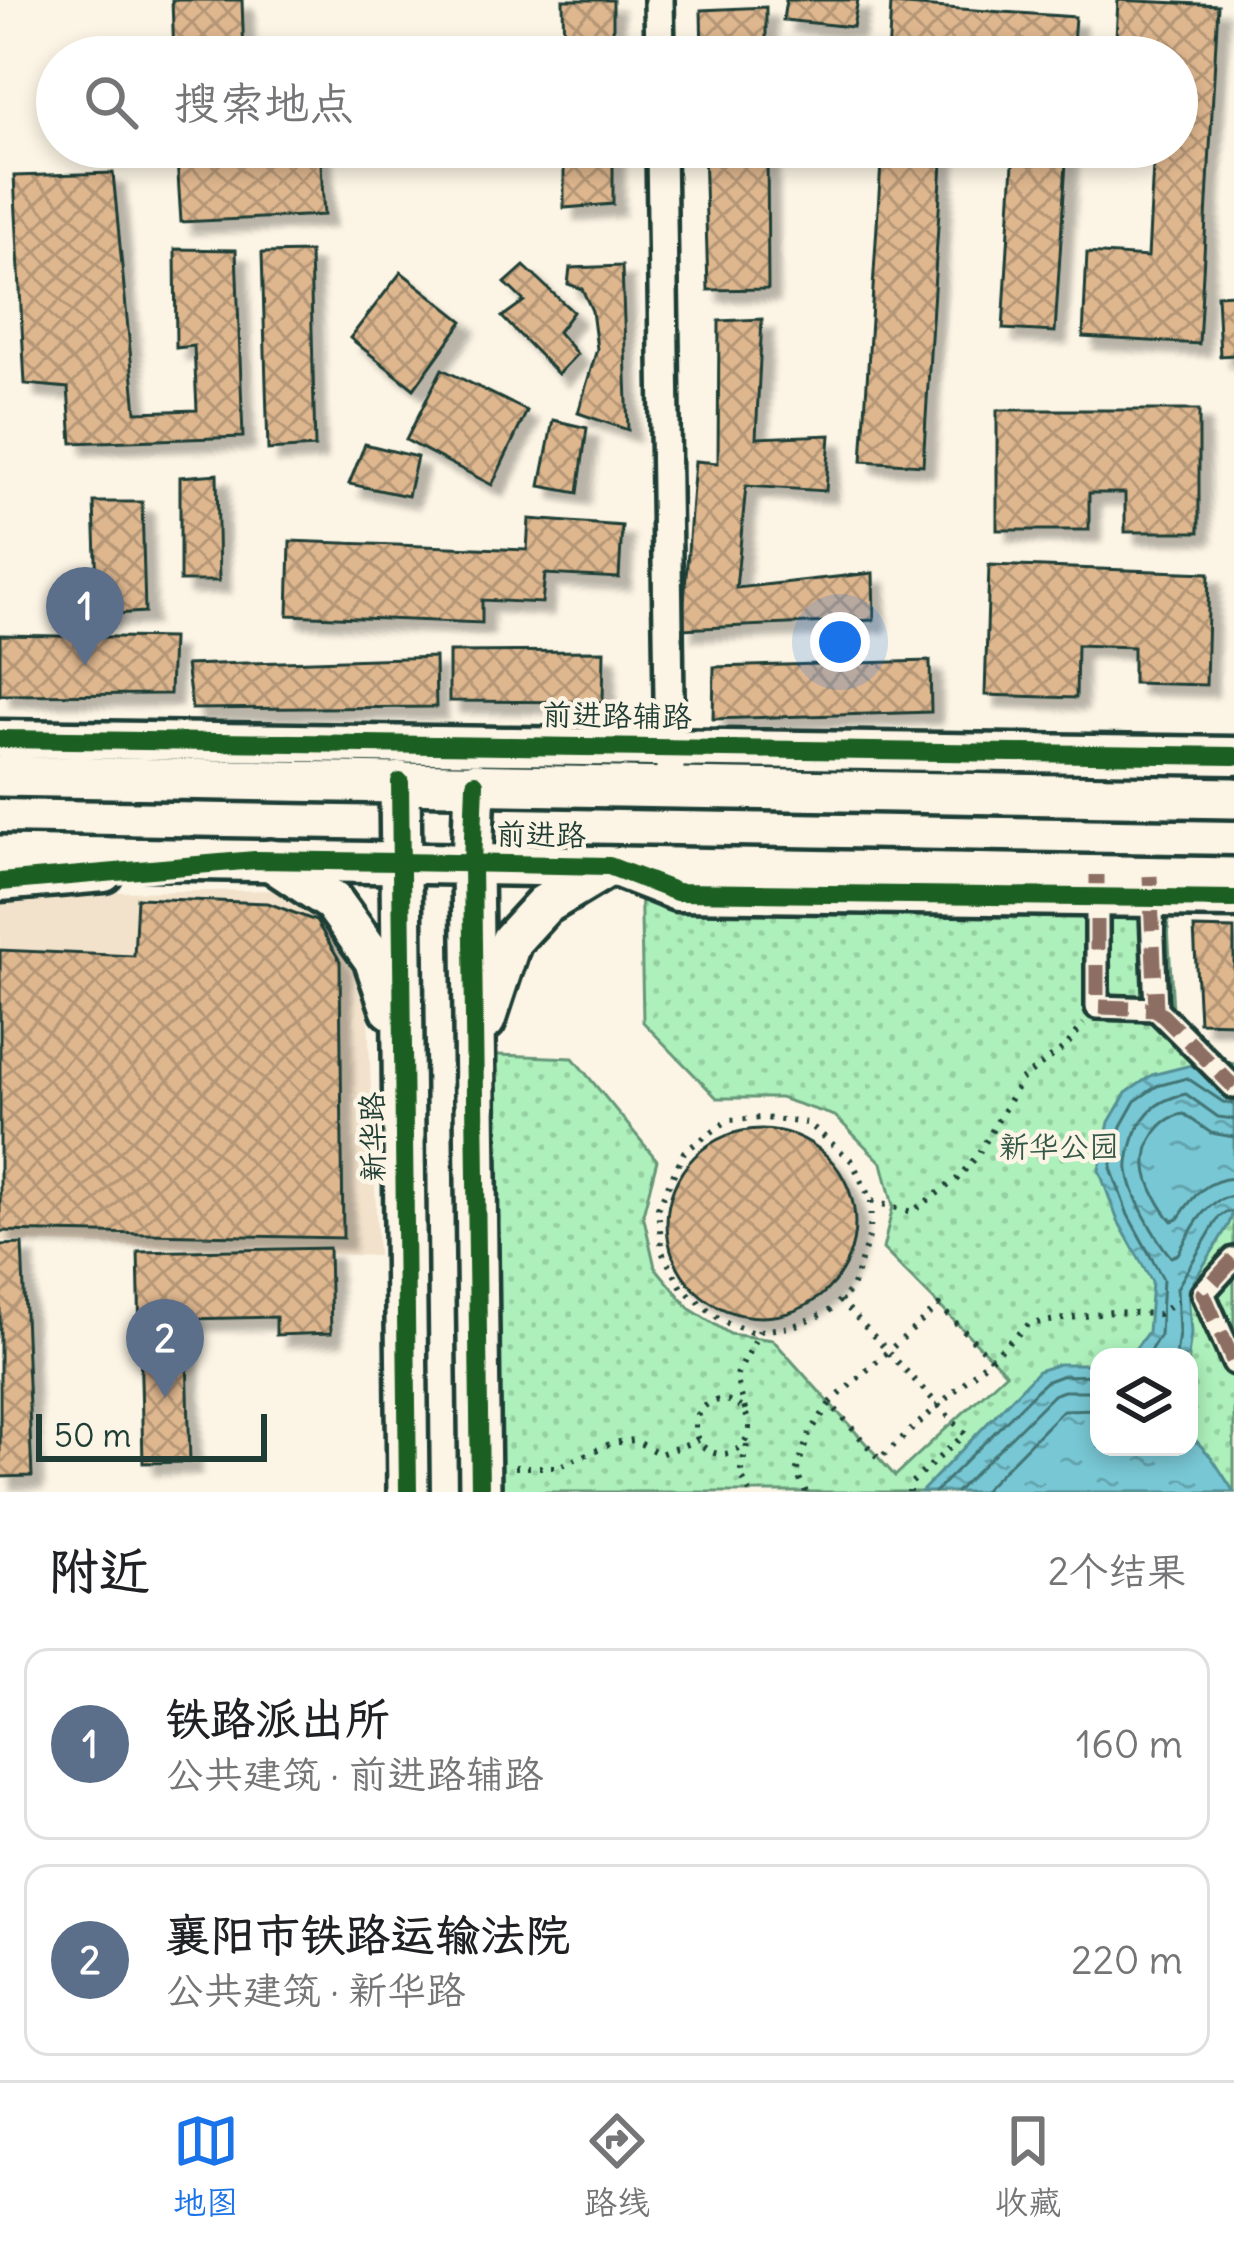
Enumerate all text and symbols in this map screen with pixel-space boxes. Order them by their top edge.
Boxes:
search box [36,36,1198,168]
icon: search [78,69,144,135]
text: 搜索地点 [174,75,354,131]
pin: 1 [46,567,124,666]
your location [810,612,870,672]
street label: 前进路辅路 [542,695,692,735]
street label: 前进路 [496,814,586,854]
street label: 新华路 [352,1092,392,1182]
park label: 新华公园 [999,1127,1119,1165]
pin: 2 [126,1299,204,1398]
map controls [1090,1348,1198,1456]
button: layers [1090,1348,1198,1456]
scale bar [36,1408,267,1461]
text: 50 m [54,1414,131,1456]
text: 附近 [48,1539,150,1603]
text: 2个结果 [1048,1547,1186,1596]
text: 铁路派出所 [165,1691,390,1747]
text: 1 [82,1720,98,1769]
text: 160 m [1076,1720,1183,1769]
text: 公共建筑 · 前进路辅路 [165,1750,543,1799]
text: 襄阳市铁路运输法院 [165,1907,570,1963]
text: 2 [79,1936,101,1985]
text: 220 m [1071,1936,1183,1985]
text: 公共建筑 · 新华路 [165,1966,465,2015]
tab: 地图 [173,2108,239,2223]
tab: 路线 [584,2108,650,2223]
tab: 收藏 [995,2108,1061,2223]

